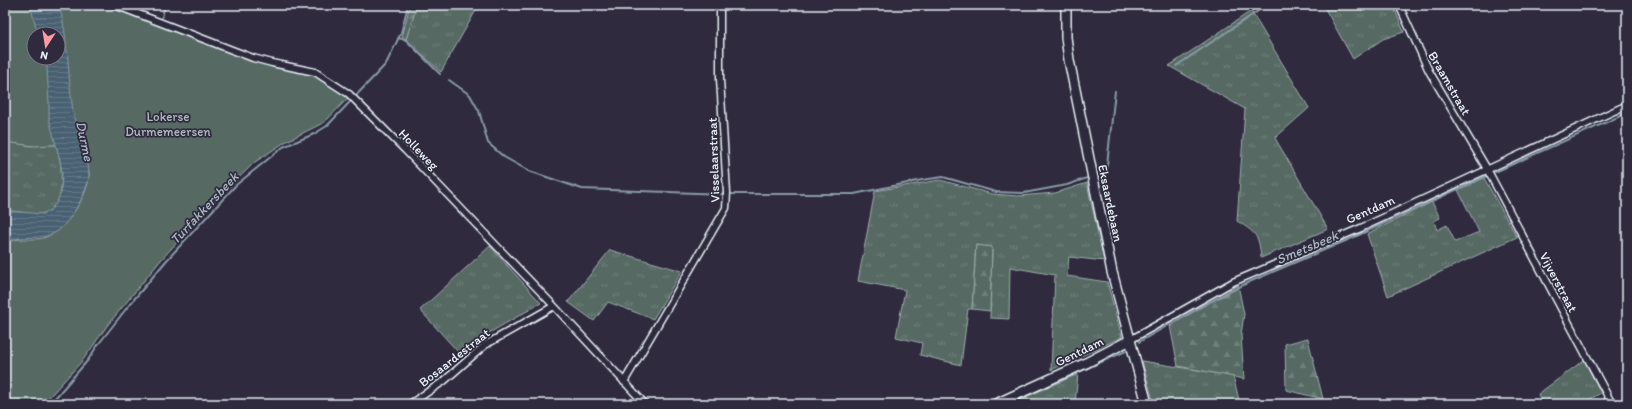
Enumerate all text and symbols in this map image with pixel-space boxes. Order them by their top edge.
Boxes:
north arrow [26,26,66,66]
text: N [39,48,49,62]
street label: Braamstraat [1425,49,1474,118]
park label: Lokerse Durmemeersen [125,109,211,139]
street label: Visselaarstraat [705,117,722,203]
water label: Durme [72,120,97,164]
street label: Holleweg [396,126,442,173]
street label: Eksaardebaan [1095,163,1126,244]
water label: Turfakkersbeek [166,168,243,248]
street label: Gentdam [1344,192,1397,227]
water label: Smetsbeek [1274,226,1342,268]
street label: Vijverstraat [1537,250,1581,315]
street label: Bosaardestraat [416,325,493,390]
street label: Gentdam [1053,333,1106,370]

